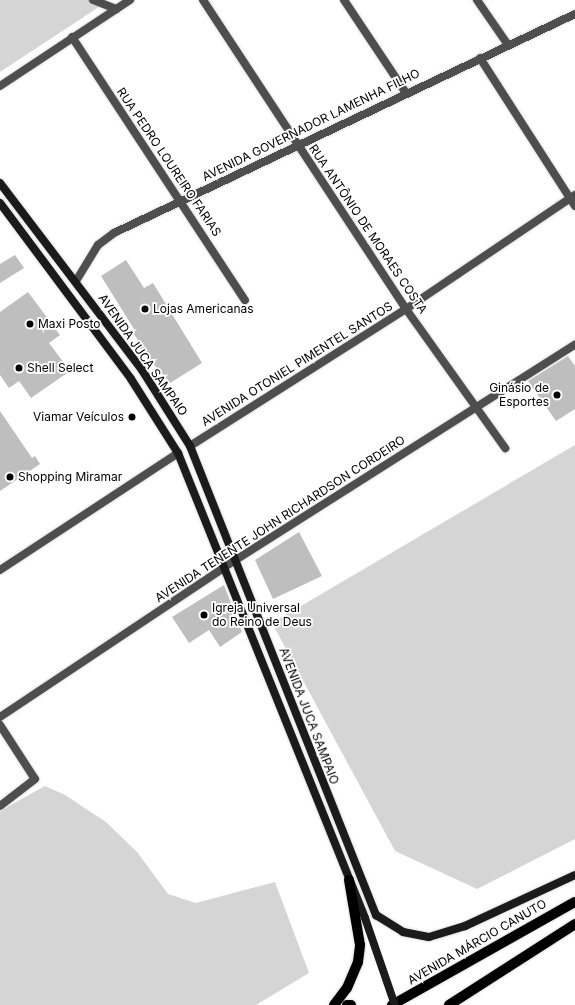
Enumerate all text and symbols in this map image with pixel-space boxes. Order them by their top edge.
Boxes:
street label: AVENIDA GOVERNADOR LAMENHA FILHO [200,66,422,184]
street label: RUA PEDRO LOUREIRO FARIAS [114,85,224,239]
street label: RUA ANTÔNIO DE MORAES COSTA [306,142,430,316]
street label: AVENIDA JUCA SAMPAIO [95,291,191,419]
street label: AVENIDA OTONIEL PIMENTEL SANTOS [199,299,395,429]
place label: Lojas Americanas [153,302,254,316]
marker: Lojas Americanas [140,304,150,314]
place label: Maxi Posto [38,317,101,331]
marker: Maxi Posto [25,319,35,329]
place label: Shell Select [27,361,93,375]
marker: Shell Select [14,363,24,373]
place label: Ginásio de Esportes [489,381,549,409]
marker: Ginásio de Esportes [552,390,562,400]
place label: Viamar Veículos [33,410,124,424]
marker: Viamar Veículos [127,412,137,422]
street label: AVENIDA TENENTE JOHN RICHARDSON CORDEIRO [152,433,408,605]
place label: Shopping Miramar [18,470,122,484]
marker: Shopping Miramar [5,472,15,482]
place label: Igreja Universal do Reino de Deus [212,601,312,629]
marker: Igreja Universal do Reino de Deus [199,610,209,620]
street label: AVENIDA JUCA SAMPAIO [276,646,342,786]
street label: AVENIDA MÁRCIO CANUTO [405,896,549,988]

